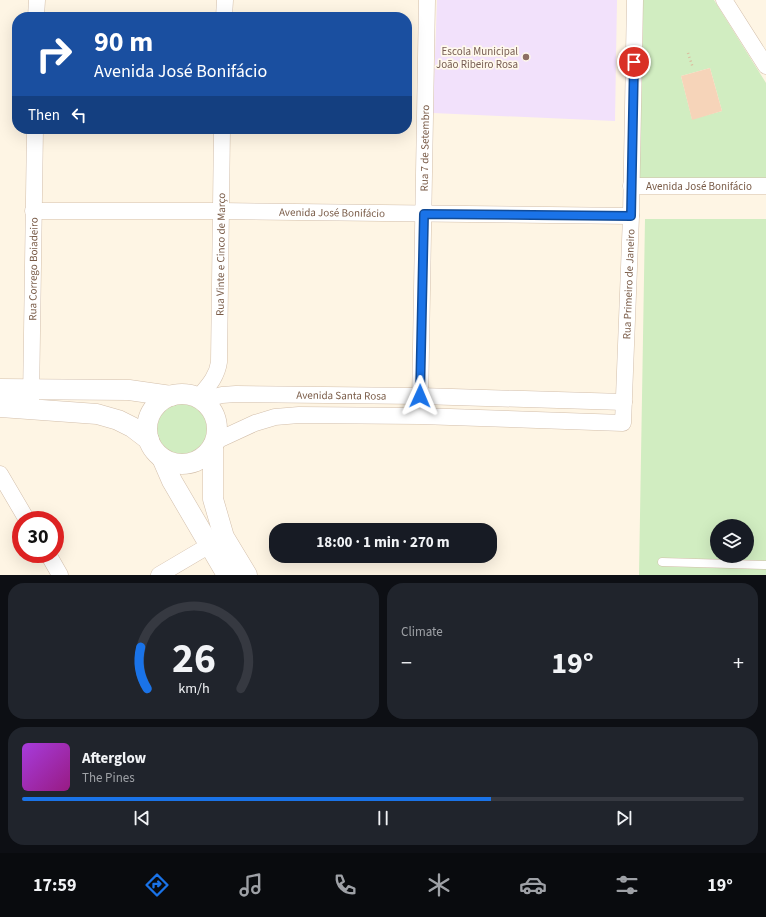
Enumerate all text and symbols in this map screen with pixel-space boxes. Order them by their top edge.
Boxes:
text: 90 m [94,22,153,62]
icon: right [28,28,80,80]
place label: Escola Municipal João Ribeiro Rosa [436,44,518,72]
pin [617,45,651,79]
icon: arrive [623,51,645,73]
marker: Escola Municipal João Ribeiro Rosa [521,52,531,62]
text: Avenida José Bonifácio [94,59,267,84]
icon: left [68,104,90,126]
text: Then [28,105,60,126]
street label: Rua 7 de Setembro [416,105,433,191]
street label: Avenida José Bonifácio [646,179,752,194]
street label: Rua Vinte e Cinco de Março [212,193,229,316]
street label: Avenida José Bonifácio [279,204,385,221]
street label: Rua Corrego Boiadeiro [25,217,41,321]
street label: Rua Primeiro de Janeiro [619,229,638,340]
position arrow [399,375,441,417]
street label: Avenida Santa Rosa [296,387,386,403]
speed limit sign: 30 [12,511,64,563]
map controls [710,519,754,563]
button: layers [710,519,754,563]
text: 18:00 · 1 min · 270 m [316,532,450,553]
text: Climate [401,623,443,641]
text: 26 [172,629,215,689]
text: 19° [551,642,594,685]
text: − [401,647,412,679]
text: + [733,647,744,679]
text: km/h [178,678,209,699]
text: Afterglow [82,748,146,769]
text: The Pines [82,769,135,787]
icon: previous [131,807,153,829]
icon: pause [372,807,394,829]
icon: next [613,807,635,829]
icon: directions [143,871,171,899]
icon: music [237,871,265,899]
icon: phone [331,871,359,899]
icon: climate [425,871,453,899]
icon: car [519,871,547,899]
icon: filters [613,871,641,899]
text: 17:59 [33,873,76,898]
text: 19° [707,873,733,898]

